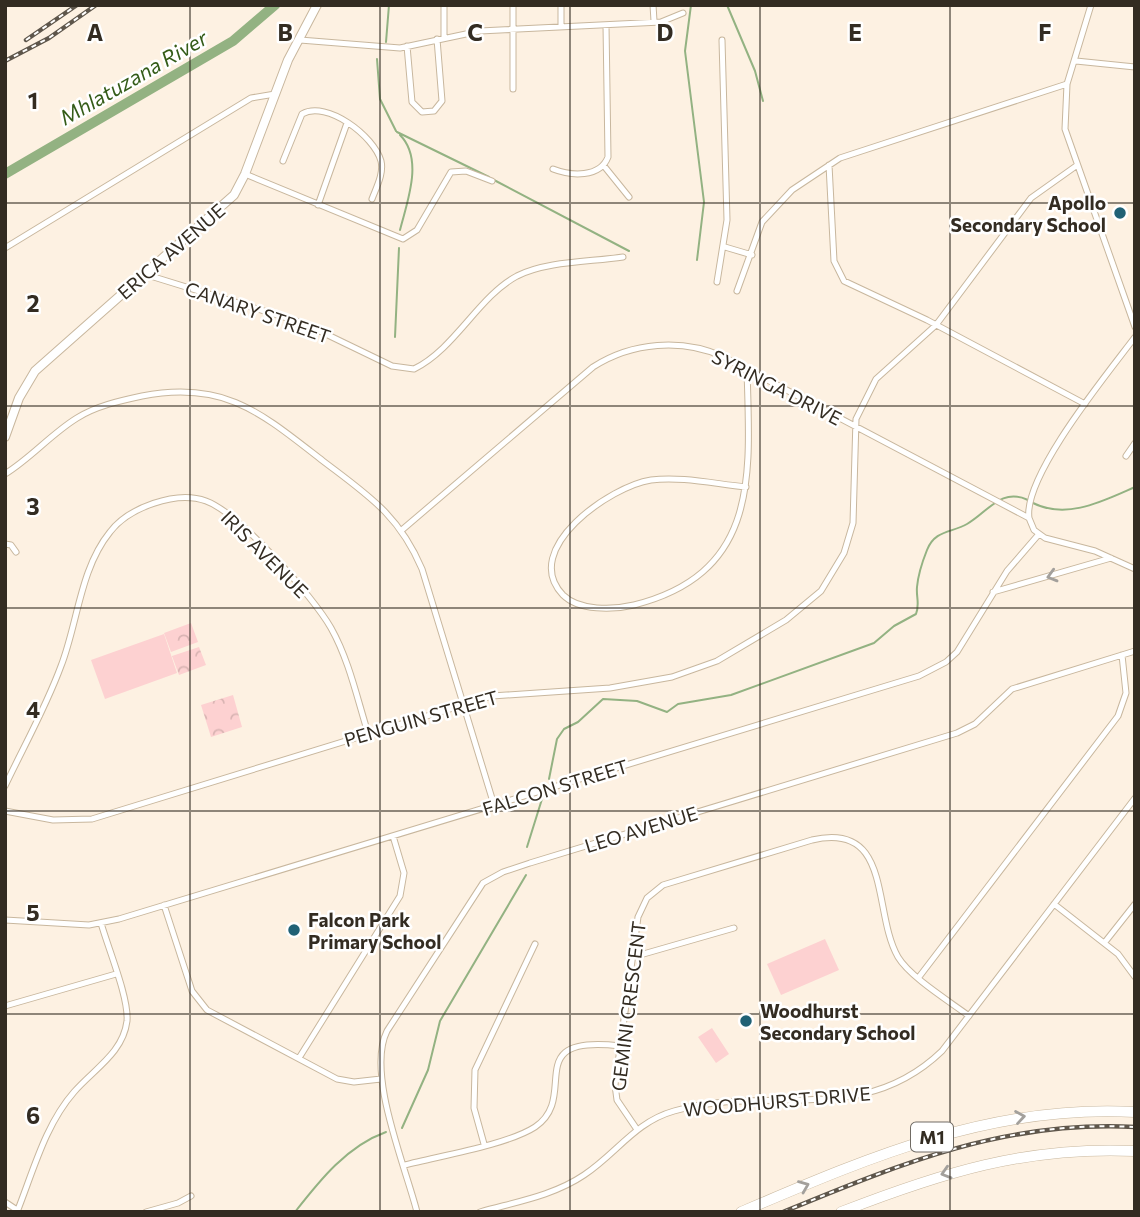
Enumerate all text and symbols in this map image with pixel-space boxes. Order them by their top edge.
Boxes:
text: A [87,18,104,46]
text: B [277,18,293,46]
text: C [467,18,483,46]
text: D [657,18,674,46]
text: E [848,18,862,46]
text: F [1038,18,1052,46]
water label: Mhlatuzana River [55,24,212,130]
text: 1 [28,86,38,114]
place label: Apollo Secondary School [951,191,1106,236]
street label: ERICA AVENUE [113,198,229,304]
marker: Apollo Secondary School [1112,205,1128,221]
street label: CANARY STREET [182,276,334,348]
text: 2 [26,289,40,317]
street label: SYRINGA DRIVE [708,344,846,430]
text: 3 [26,492,40,520]
street label: IRIS AVENUE [217,506,313,602]
one-way arrow [1047,568,1059,583]
street label: PENGUIN STREET [341,685,501,751]
text: 4 [26,695,40,723]
street label: FALCON STREET [480,754,630,820]
street label: LEO AVENUE [582,801,700,857]
text: 5 [26,898,40,926]
place label: Falcon Park Primary School [308,908,441,953]
street label: GEMINI CRESCENT [606,920,650,1092]
marker: Falcon Park Primary School [286,922,302,938]
place label: Woodhurst Secondary School [760,999,915,1044]
marker: Woodhurst Secondary School [738,1013,754,1029]
street label: WOODHURST DRIVE [682,1081,872,1121]
text: 6 [26,1101,40,1129]
one-way arrow [1014,1110,1026,1125]
road number: M1 [911,1122,953,1152]
one-way arrow [941,1164,953,1179]
one-way arrow [797,1181,809,1195]

